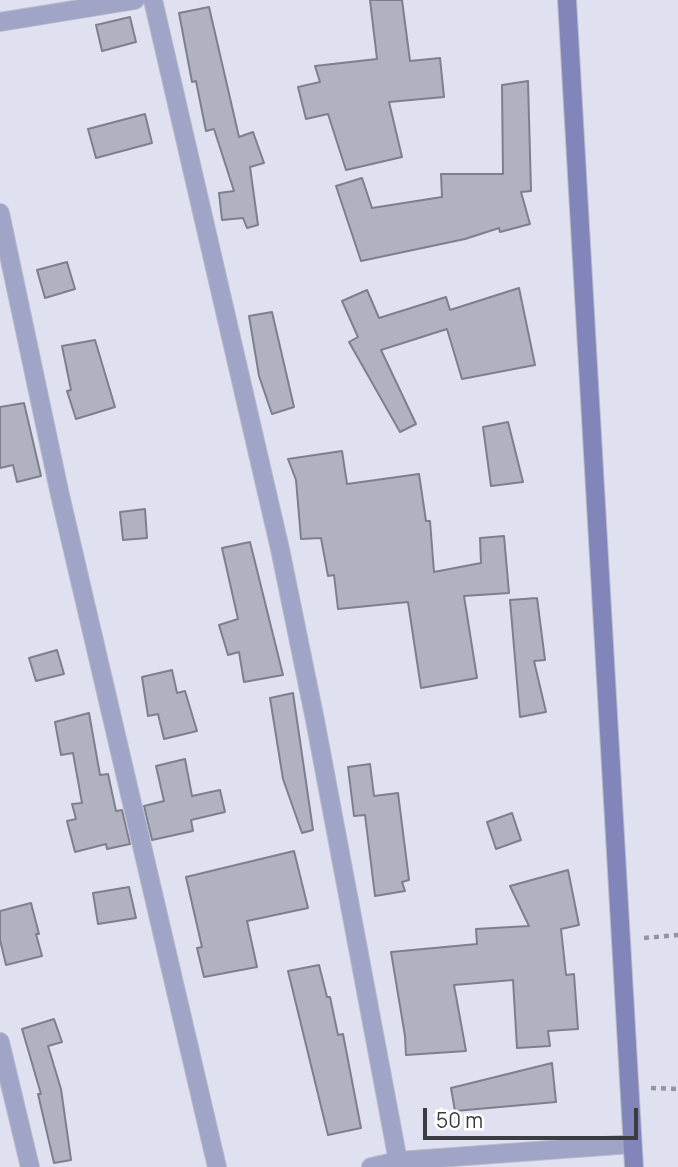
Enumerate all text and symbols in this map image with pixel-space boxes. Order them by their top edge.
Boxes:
scale bar [426,1094,641,1138]
text: 50 m [436,1106,483,1134]

